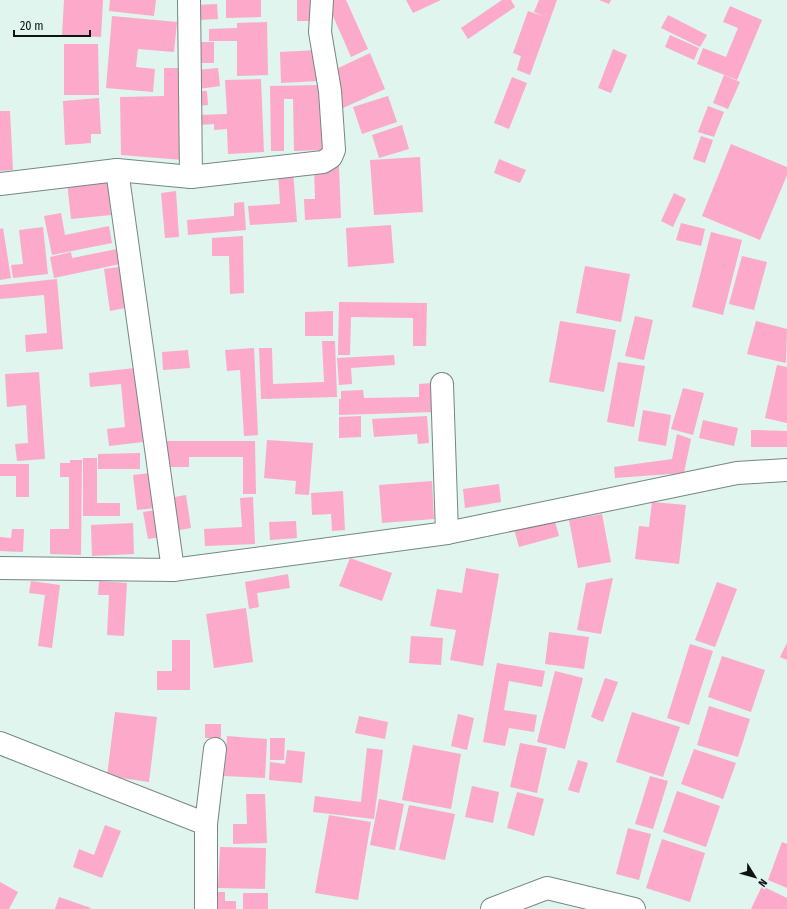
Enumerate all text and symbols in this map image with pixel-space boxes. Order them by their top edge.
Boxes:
scale bar [14,12,90,38]
text: 20 m [20,19,44,33]
north arrow [735,857,775,897]
text: N [755,876,770,889]

